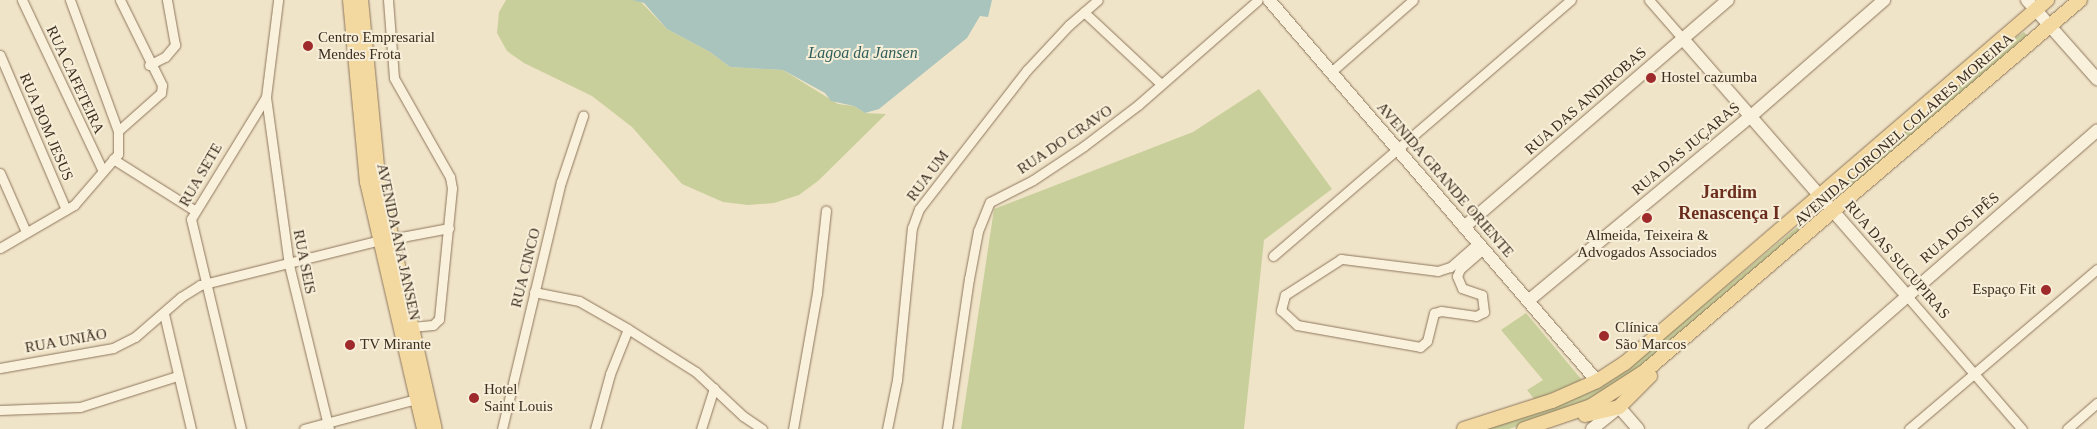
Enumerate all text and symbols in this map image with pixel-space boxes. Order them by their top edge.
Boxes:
street label: RUA CAFETEIRA [42,23,108,137]
place label: Centro Empresarial Mendes Frota [318,28,435,63]
street label: AVENIDA CORONEL COLARES MOREIRA [1790,29,2018,231]
marker: Centro Empresarial Mendes Frota [302,40,314,52]
water label: Lagoa da Jansen [808,43,918,63]
street label: RUA DAS ANDIROBAS [1521,43,1651,159]
place label: Hostel cazumba [1661,69,1757,87]
street label: RUA BOM JESUS [15,70,77,184]
marker: Hostel cazumba [1645,72,1657,84]
street label: AVENIDA GRANDE ORIENTE [1372,98,1518,262]
street label: RUA DAS JUÇARAS [1628,98,1744,200]
street label: RUA DO CRAVO [1014,101,1116,179]
street label: RUA SETE [175,140,227,210]
street label: RUA UM [903,147,953,205]
street label: AVENIDA ANA JANSEN [372,161,424,323]
district label: Jardim Renascença I [1678,182,1780,224]
street label: RUA DOS IPÊS [1916,188,2004,268]
street label: RUA DAS SUCUPIRAS [1840,197,1954,323]
marker: Almeida, Teixeira & Advogados Associados [1641,212,1653,224]
street label: RUA CINCO [507,226,545,310]
place label: Almeida, Teixeira & Advogados Associados [1577,226,1717,261]
street label: RUA SEIS [289,228,319,296]
place label: Espaço Fit [1972,281,2036,299]
marker: Espaço Fit [2040,284,2052,296]
place label: Clínica São Marcos [1615,318,1686,353]
street label: RUA UNIÃO [23,325,109,357]
marker: Clínica São Marcos [1597,329,1611,343]
place label: TV Mirante [360,336,431,354]
marker: TV Mirante [344,339,356,351]
place label: Hotel Saint Louis [484,380,553,415]
marker: Hotel Saint Louis [468,392,480,404]

